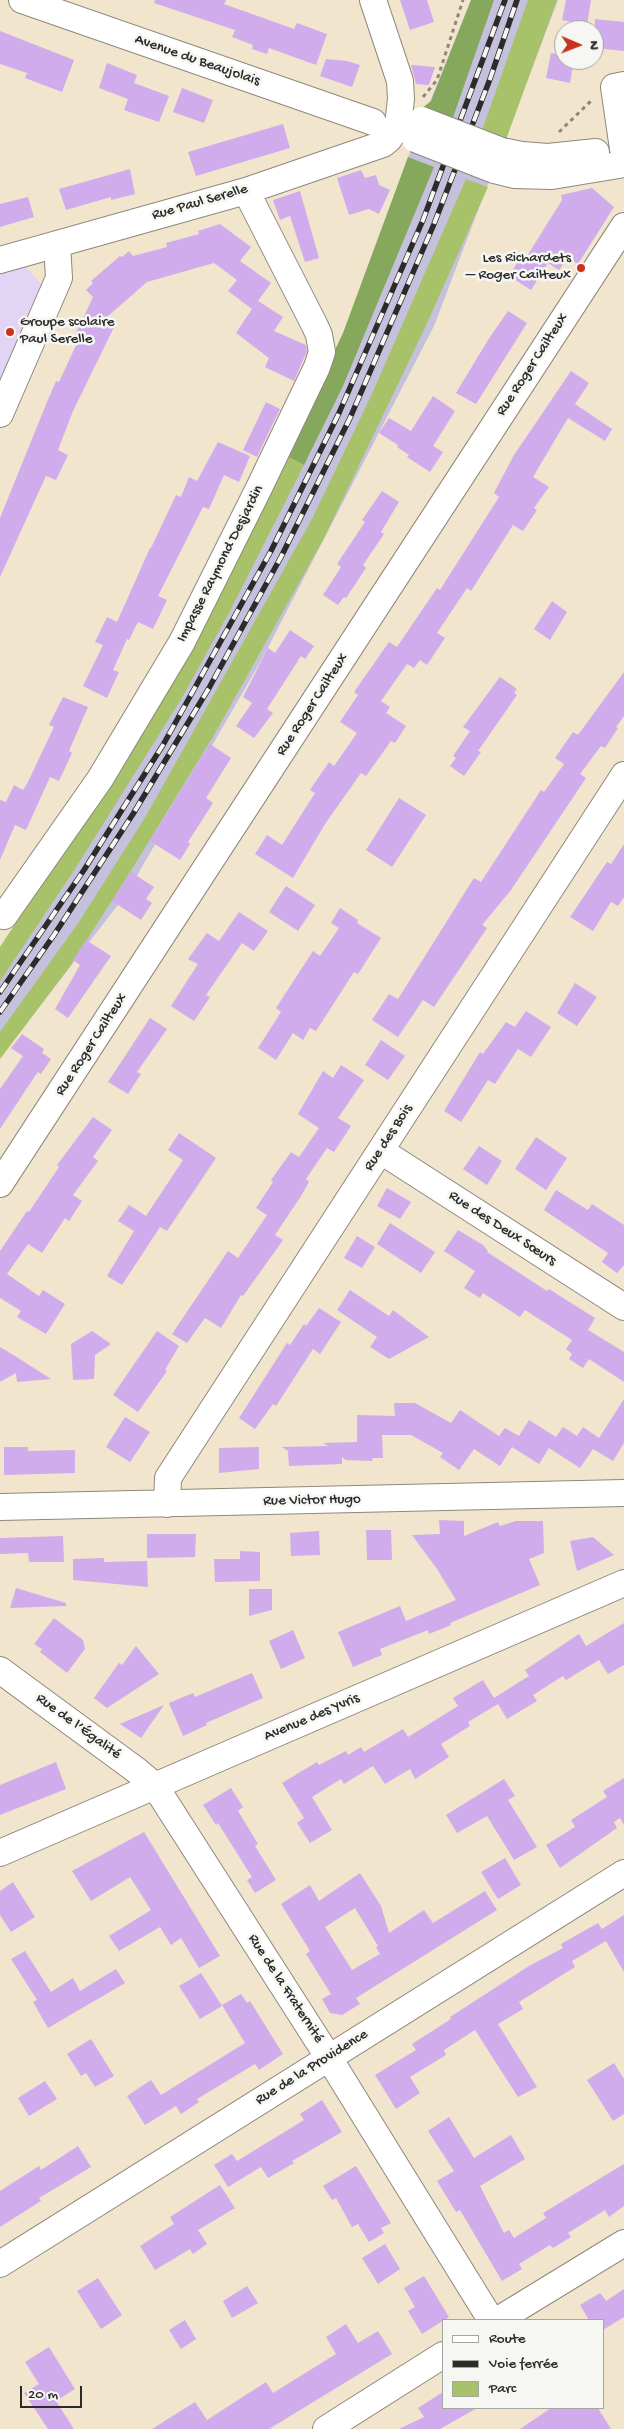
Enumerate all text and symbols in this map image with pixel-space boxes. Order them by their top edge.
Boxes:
north arrow [554,20,604,70]
street label: Avenue du Beaujolais [132,31,262,91]
text: N [585,41,602,50]
street label: Rue Paul Serelle [150,181,250,225]
place label: Les Richardets – Roger Cailteux [466,250,571,285]
marker: Les Richardets – Roger Cailteux [575,262,587,274]
street label: Rue Roger Cailteux [493,310,573,420]
place label: Groupe scolaire Paul Serelle [20,314,115,349]
marker: Groupe scolaire Paul Serelle [4,326,16,338]
street label: Impasse Raymond Desjardin [173,482,269,646]
street label: Rue Roger Cailteux [273,650,353,760]
street label: Rue Roger Cailteux [52,990,132,1100]
street label: Rue des Bois [361,1101,417,1175]
street label: Rue des Deux Sœurs [445,1187,559,1271]
street label: Rue Victor Hugo [263,1491,361,1511]
street label: Rue de l’Égalité [32,1690,124,1764]
street label: Avenue des Yvris [262,1690,362,1746]
street label: Rue de la Fraternité [243,1931,327,2047]
street label: Rue de la Providence [252,2026,372,2110]
legend [442,2319,604,2409]
text: Route [489,2330,526,2348]
text: Voie ferrée [489,2355,558,2373]
scale bar [22,2376,85,2408]
text: Parc [489,2380,516,2398]
text: 20 m [28,2386,58,2404]

